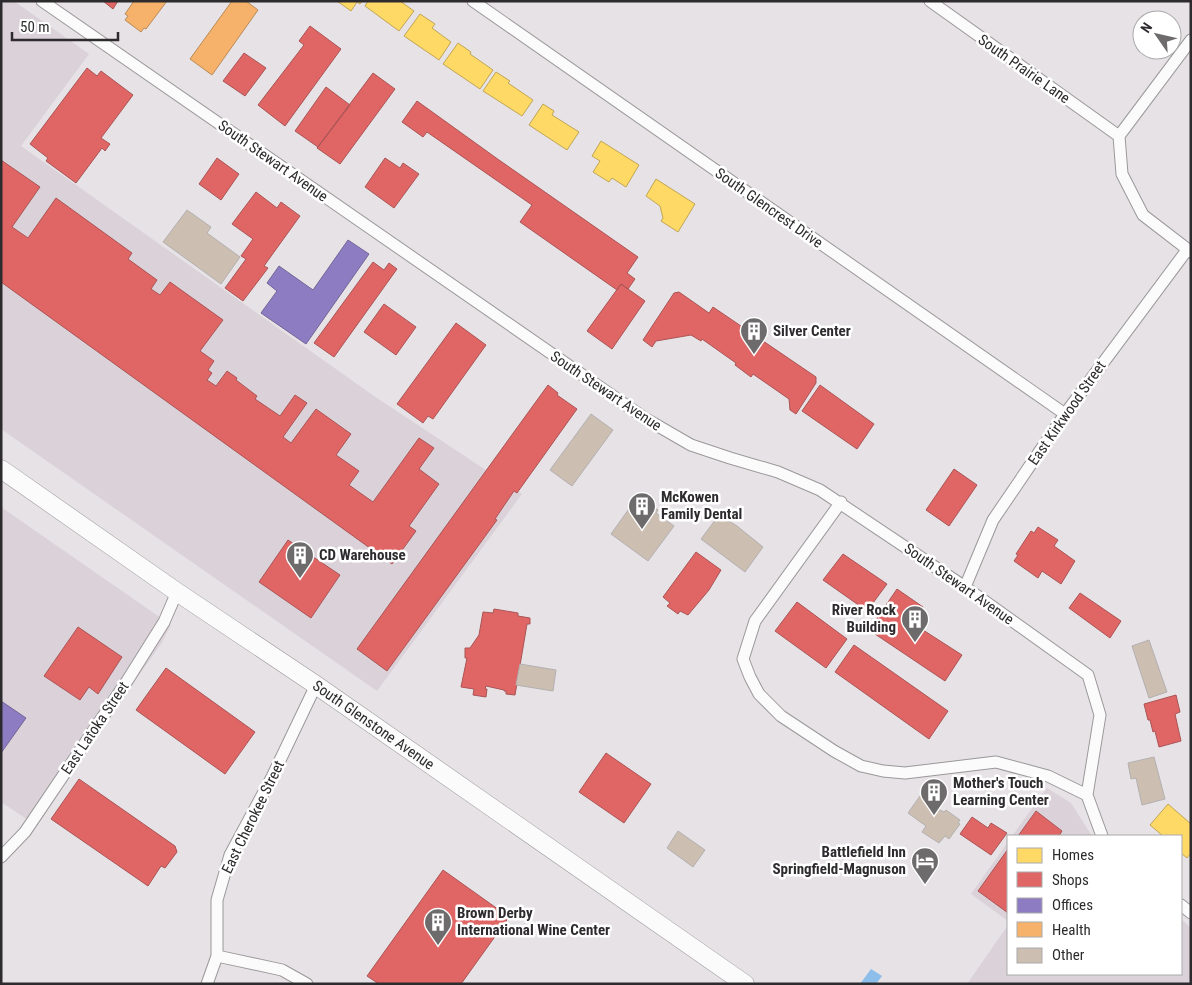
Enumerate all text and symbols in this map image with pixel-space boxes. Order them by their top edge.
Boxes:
scale bar [12,10,119,42]
north arrow [1132,10,1182,60]
text: 50 m [20,18,50,36]
text: N [1137,20,1155,36]
street label: South Prairie Lane [975,31,1073,107]
street label: South Stewart Avenue [215,116,331,206]
street label: South Glencrest Drive [712,164,826,252]
building icon: Silver Center [739,316,769,355]
place label: Silver Center [773,322,851,340]
street label: South Stewart Avenue [547,347,665,435]
street label: East Kirkwood Street [1024,357,1110,469]
place label: McKowen Family Dental [661,488,742,523]
building icon: McKowen Family Dental [627,491,657,530]
street label: South Stewart Avenue [901,539,1017,629]
building icon: CD Warehouse [285,540,315,579]
place label: CD Warehouse [319,546,406,564]
place label: River Rock Building [832,601,897,636]
building icon: River Rock Building [900,604,930,643]
street label: South Glenstone Avenue [309,676,438,774]
street label: East Latoka Street [57,678,133,778]
street label: East Cherokee Street [218,758,288,876]
place label: Mother's Touch Learning Center [953,774,1049,809]
building icon: Mother's Touch Learning Center [919,777,949,816]
legend [1007,835,1182,975]
place label: Battlefield Inn Springfield-Magnuson [772,843,906,878]
hotel icon: Battlefield Inn Springfield-Magnuson [910,846,940,885]
text: Homes [1052,846,1094,864]
text: Shops [1052,871,1089,889]
text: Offices [1052,896,1093,914]
place label: Brown Derby International Wine Center [457,904,610,939]
building icon: Brown Derby International Wine Center [423,907,453,946]
text: Health [1052,921,1091,939]
text: Other [1052,946,1085,964]

